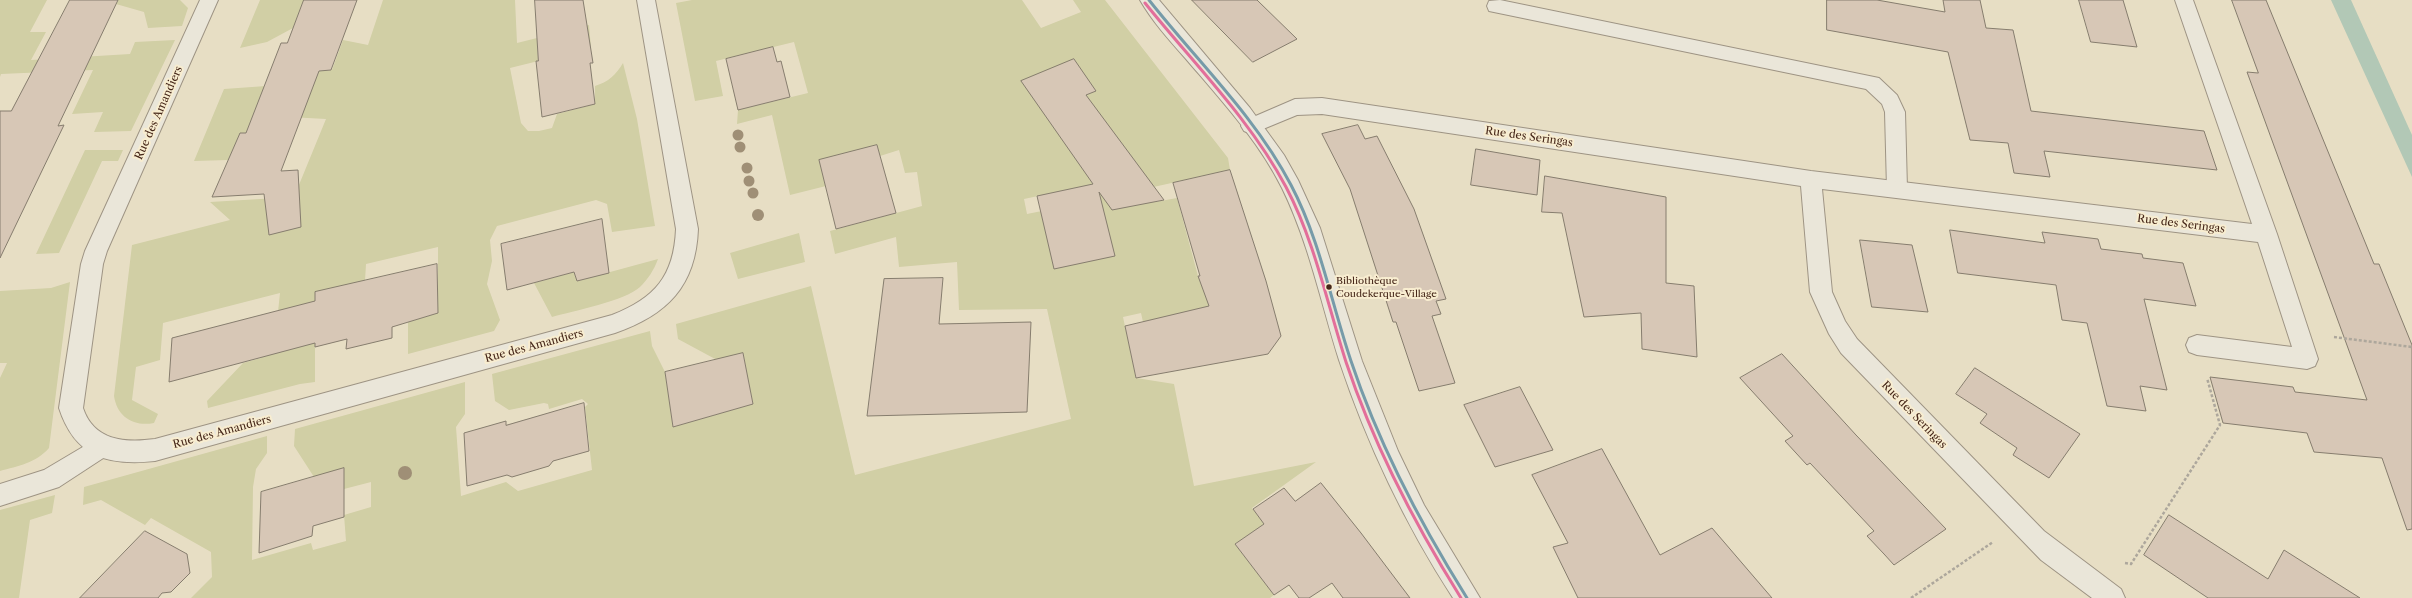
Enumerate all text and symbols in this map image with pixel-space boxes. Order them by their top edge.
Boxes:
street label: Rue des Amandiers [132,64,186,162]
street label: Rue des Seringas [1484,124,1574,150]
street label: Rue des Seringas [2136,212,2226,236]
place label: Bibliothèque Coudekerque-Village [1336,275,1437,298]
marker: Bibliothèque Coudekerque-Village [1324,282,1334,292]
street label: Rue des Amandiers [483,327,585,365]
street label: Rue des Seringas [1879,379,1949,451]
street label: Rue des Amandiers [171,413,273,451]

